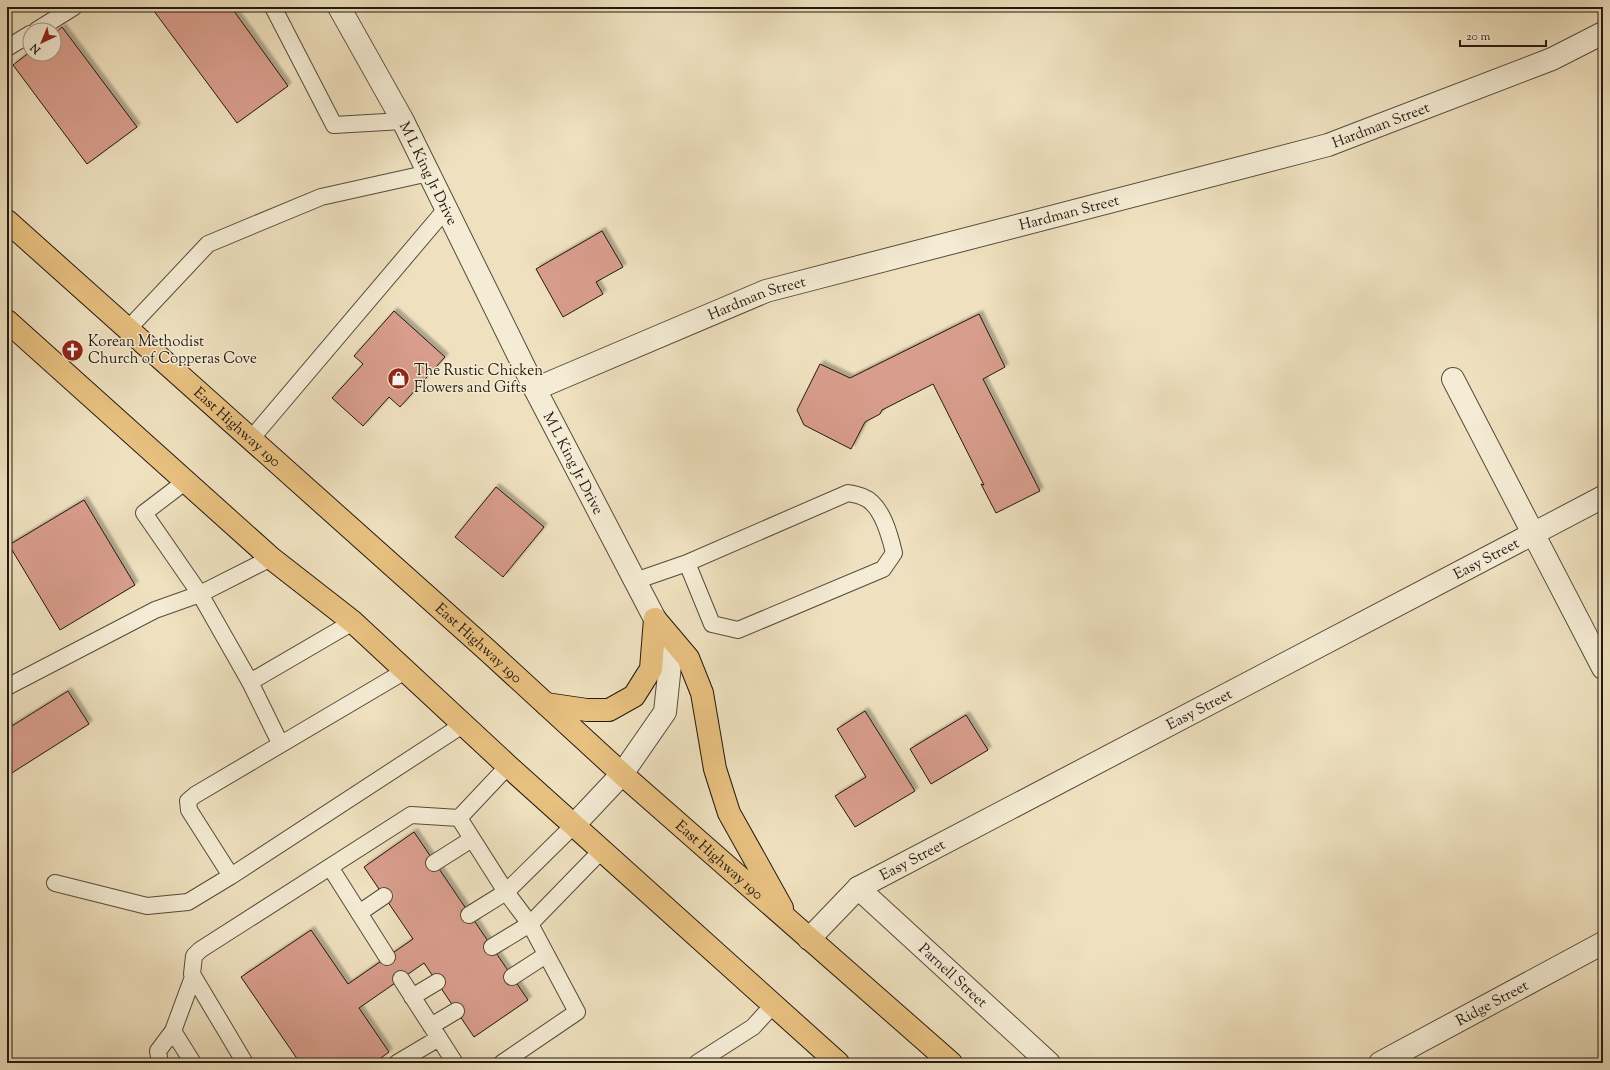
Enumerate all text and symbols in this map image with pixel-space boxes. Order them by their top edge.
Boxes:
north arrow [22,22,62,62]
scale bar [1460,22,1546,48]
text: 20 m [1466,28,1491,46]
text: N [27,40,45,58]
street label: Hardman Street [1329,98,1433,154]
street label: M L King Jr Drive [393,119,462,229]
street label: Hardman Street [1017,191,1122,237]
street label: Hardman Street [705,272,808,326]
place label: Korean Methodist Church of Copperas Cove [88,332,257,370]
church icon: Korean Methodist Church of Copperas Cove [59,337,85,363]
place label: The Rustic Chicken Flowers and Gifts [414,361,543,399]
shop icon: The Rustic Chicken Flowers and Gifts [385,366,411,392]
street label: East Highway 190 [188,383,285,473]
street label: M L King Jr Drive [537,409,608,519]
street label: Easy Street [1450,534,1523,586]
street label: East Highway 190 [430,599,526,689]
street label: Easy Street [1163,684,1236,736]
street label: East Highway 190 [670,816,767,905]
street label: Easy Street [876,835,949,887]
street label: Parnell Street [913,939,991,1013]
street label: Ridge Street [1453,976,1533,1032]

